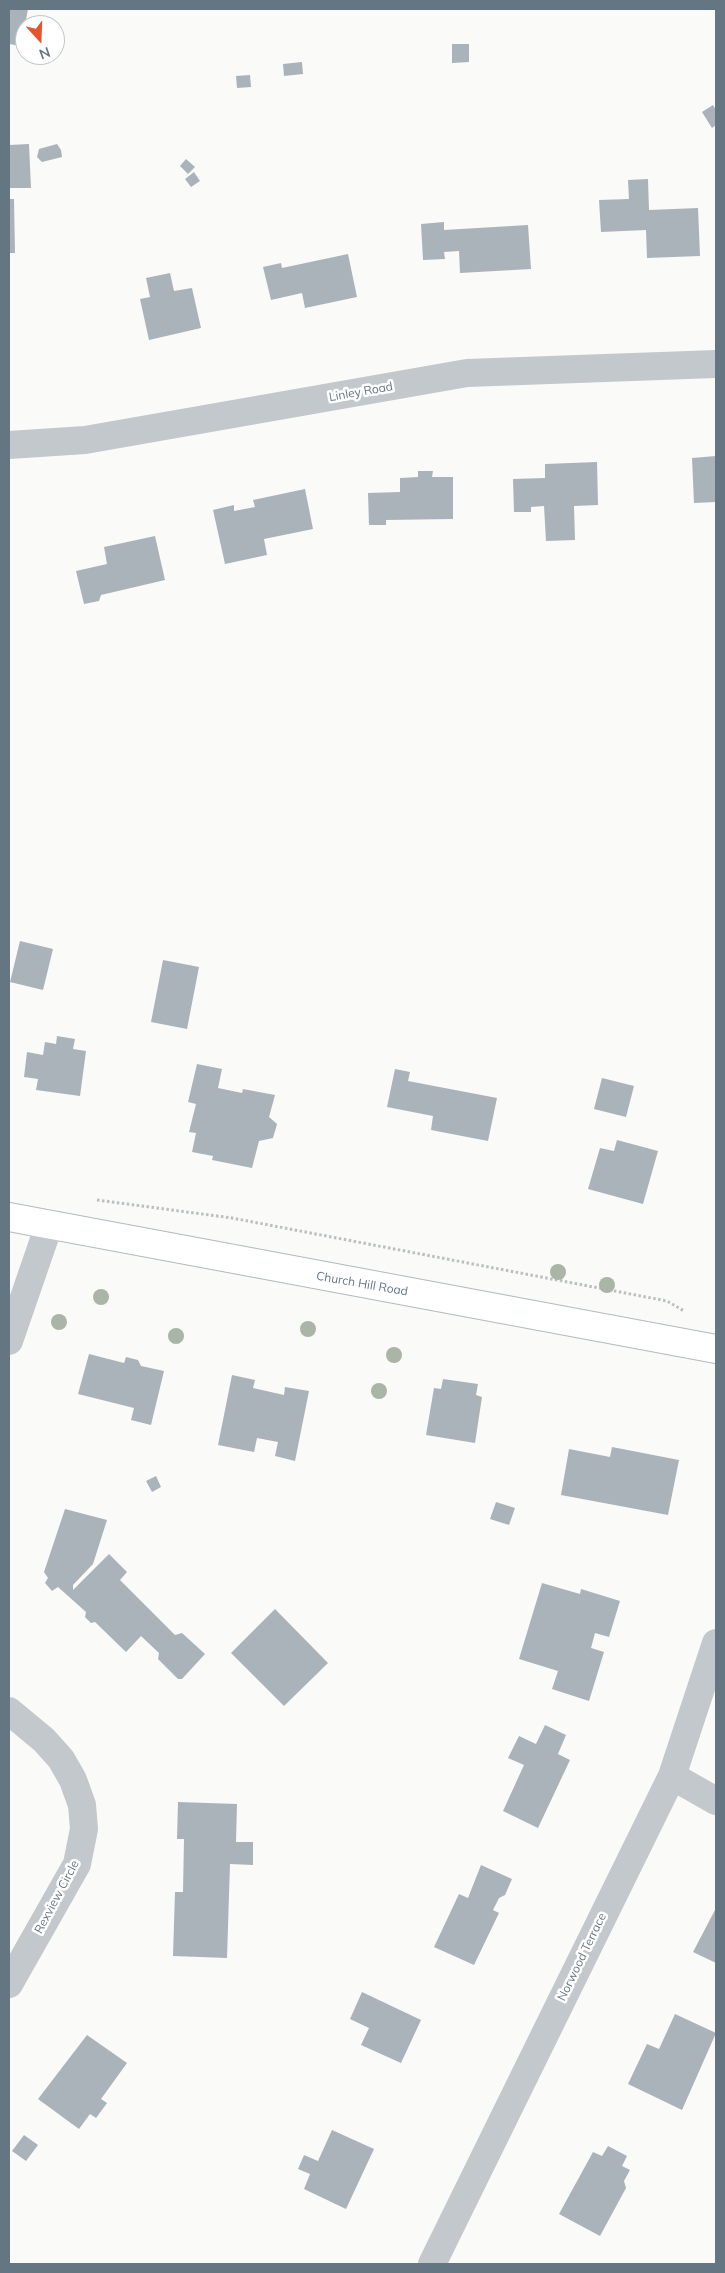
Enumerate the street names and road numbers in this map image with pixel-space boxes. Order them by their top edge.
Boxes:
street label: Linley Road [328,379,394,405]
street label: Church Hill Road [315,1269,409,1299]
street label: Rexview Circle [32,1858,82,1936]
street label: Norwood Terrace [554,1911,610,2003]

